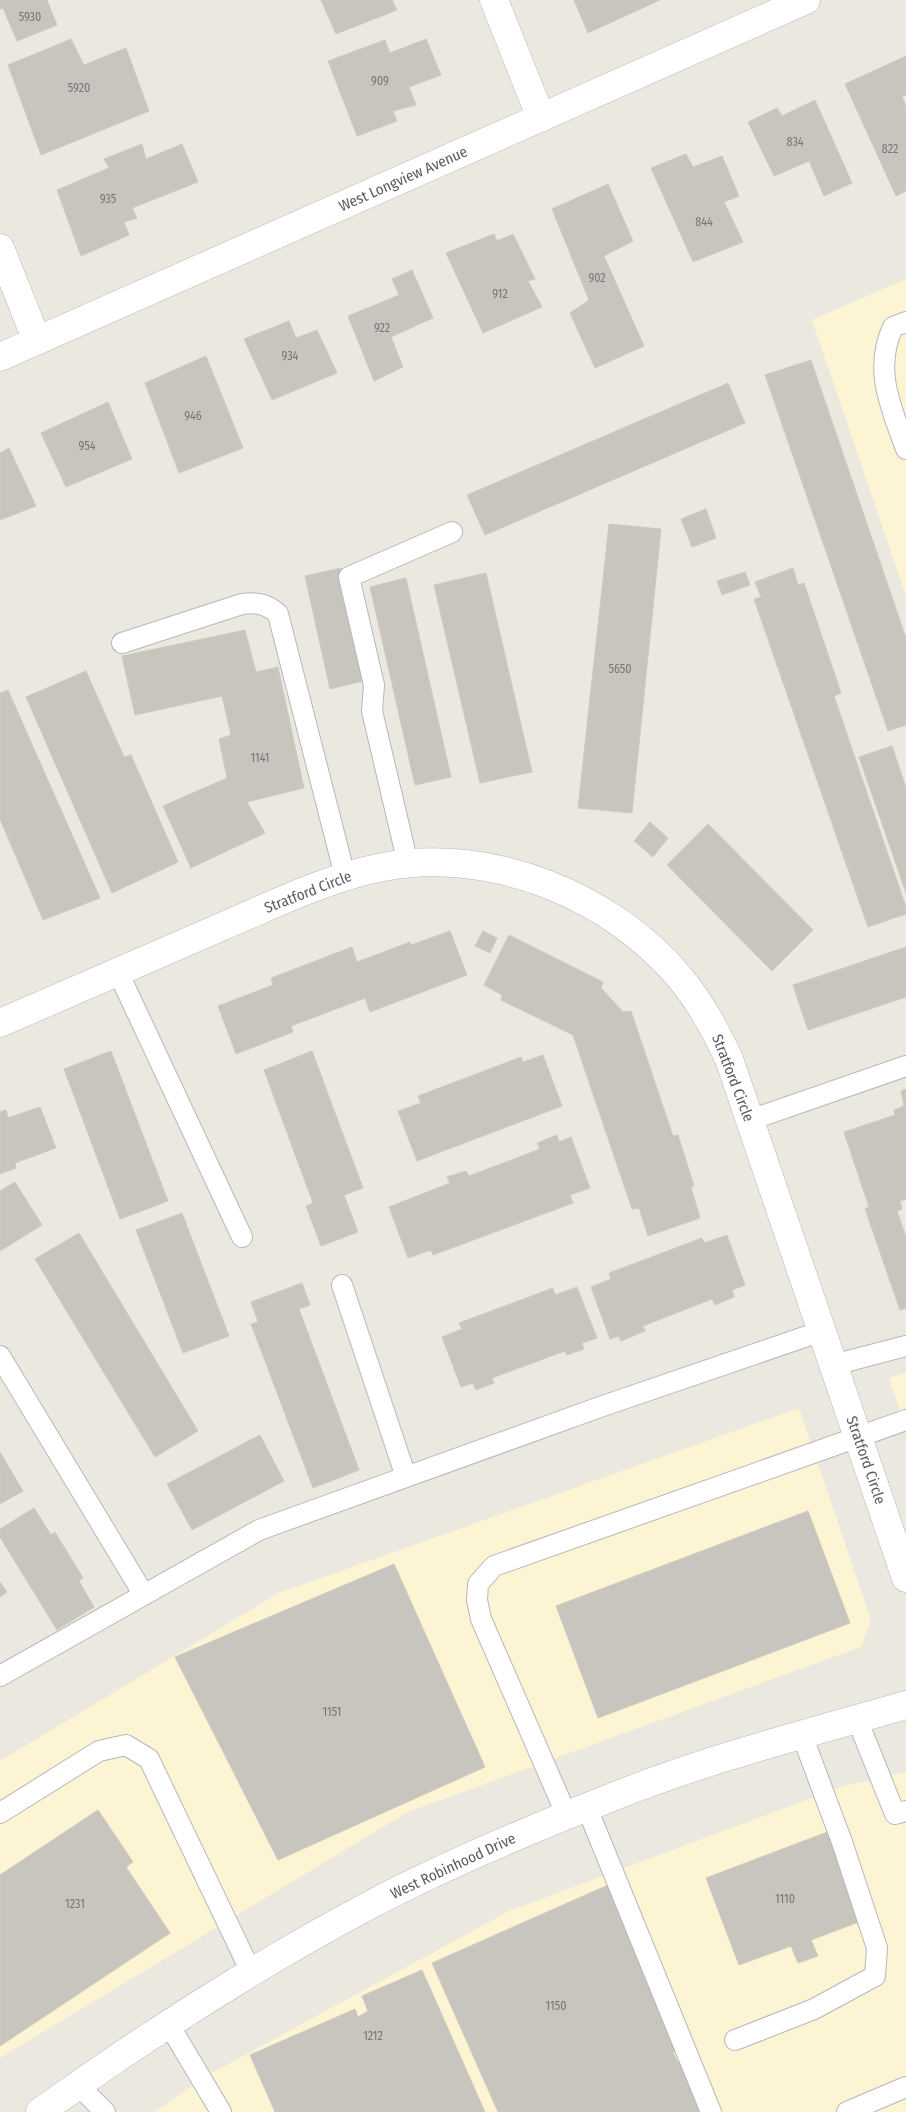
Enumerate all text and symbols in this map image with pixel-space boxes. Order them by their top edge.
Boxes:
house number: 5930 [19,10,41,24]
house number: 909 [371,74,389,88]
house number: 5920 [68,81,90,95]
house number: 834 [786,135,804,149]
house number: 822 [882,142,898,156]
street label: West Longview Avenue [336,143,470,215]
house number: 935 [100,192,117,206]
house number: 844 [695,215,713,229]
house number: 902 [588,271,606,285]
house number: 912 [492,287,508,301]
house number: 922 [374,321,390,335]
house number: 934 [282,349,299,363]
house number: 946 [184,409,202,423]
house number: 954 [78,439,96,453]
house number: 5650 [608,662,632,676]
house number: 1141 [250,751,270,765]
street label: Stratford Circle [262,867,354,917]
street label: Stratford Circle [708,1032,758,1124]
street label: Stratford Circle [843,1414,889,1506]
house number: 1151 [323,1705,341,1719]
street label: West Robinhood Drive [388,1829,518,1903]
house number: 1110 [775,1892,795,1906]
house number: 1231 [65,1897,85,1911]
house number: 1150 [546,1999,566,2013]
house number: 1212 [363,2029,383,2043]

